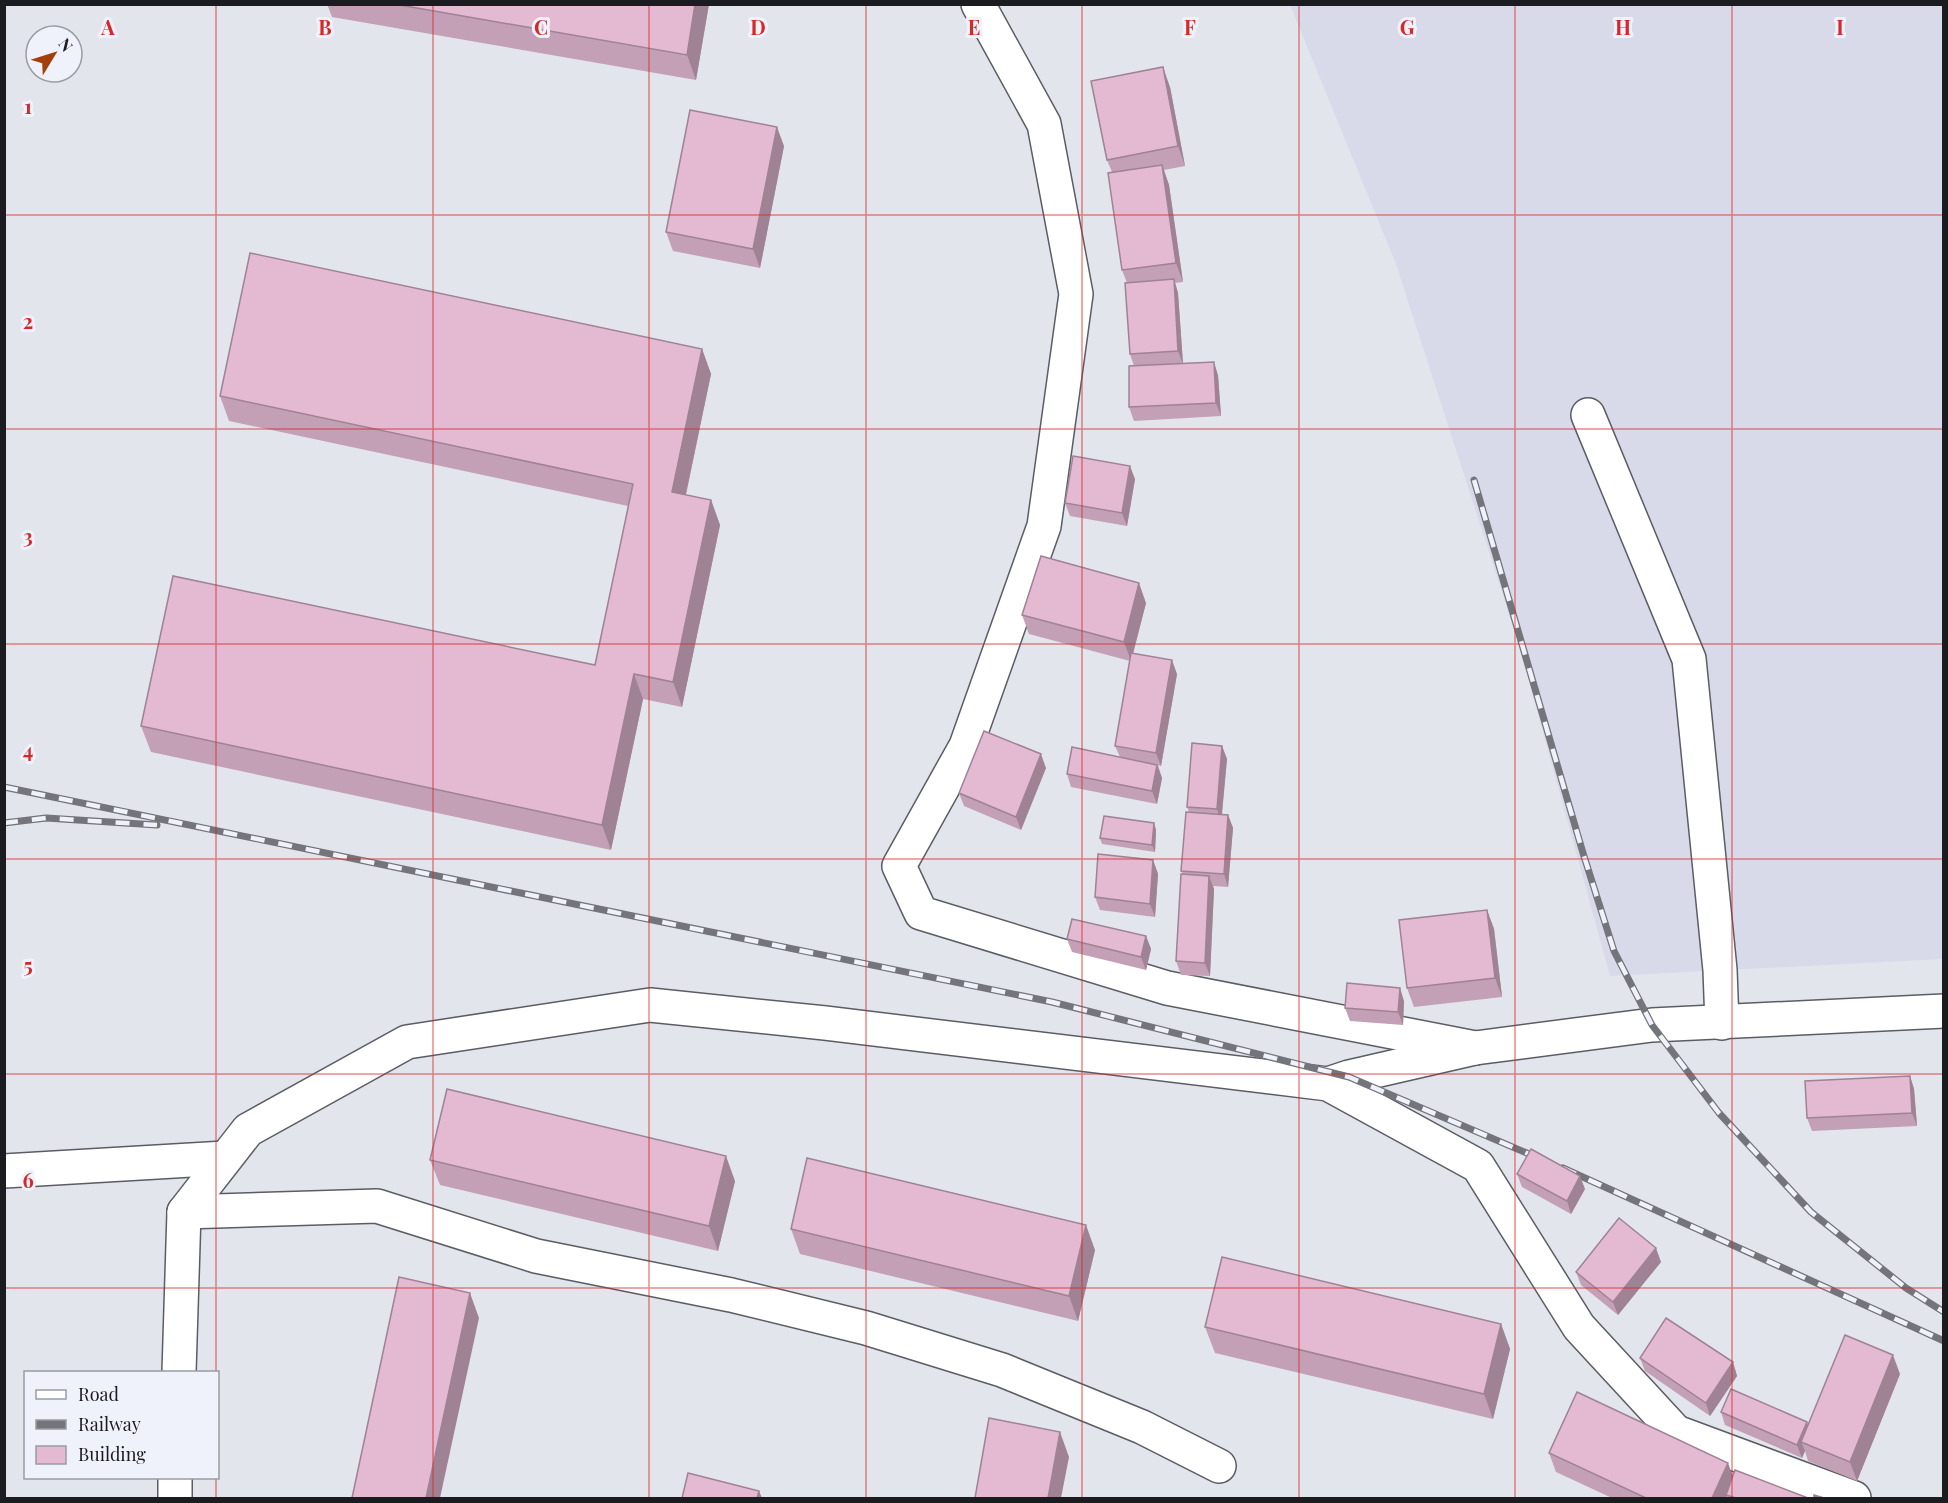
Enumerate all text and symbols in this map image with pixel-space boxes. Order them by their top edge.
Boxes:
text: A [100,13,115,40]
text: B [318,13,332,40]
text: C [534,13,548,40]
text: D [750,13,766,40]
text: E [968,13,980,40]
text: F [1184,13,1196,40]
text: G [1400,13,1415,40]
text: H [1615,13,1631,40]
text: I [1836,13,1844,40]
north arrow [24,24,84,84]
text: N [54,33,78,56]
text: 1 [24,92,32,119]
text: 2 [23,307,33,334]
text: 3 [23,522,33,549]
text: 4 [23,736,33,763]
text: 5 [23,951,33,978]
text: 6 [22,1166,34,1193]
legend [24,1371,219,1479]
text: Road [78,1382,119,1406]
text: Railway [78,1412,141,1436]
text: Building [78,1442,146,1466]

